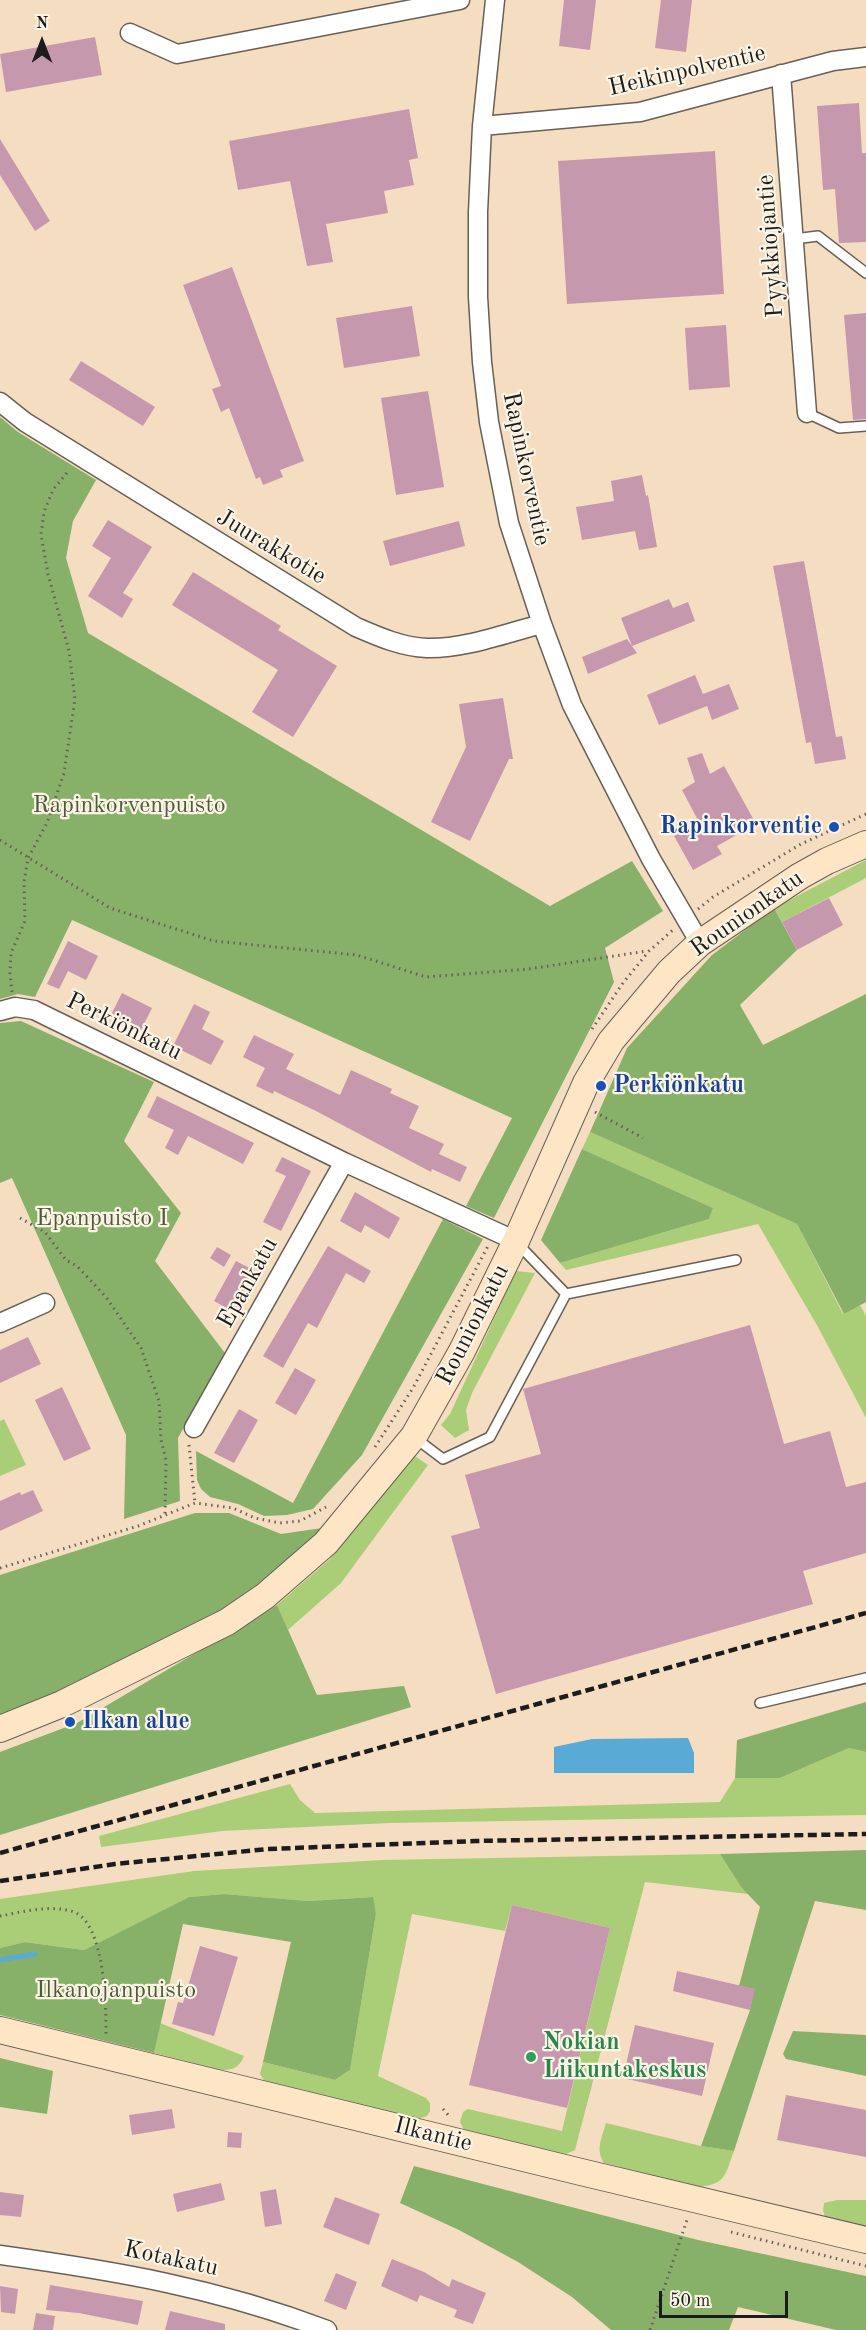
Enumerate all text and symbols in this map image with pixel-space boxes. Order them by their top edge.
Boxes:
north arrow [12,12,72,72]
text: N [36,16,48,32]
street label: Heikinpolventie [605,39,769,103]
street label: Pyykkiojantie [752,173,790,319]
street label: Rapinkorventie [496,389,556,549]
street label: Juurakkotie [211,503,331,591]
park label: Rapinkorvenpuisto [32,792,226,820]
place label: Rapinkorventie [660,813,822,841]
marker: Rapinkorventie [827,820,841,834]
street label: Rounionkatu [685,864,809,964]
street label: Perkiönkatu [61,987,187,1067]
place label: Perkiönkatu [613,1072,744,1100]
marker: Perkiönkatu [594,1079,608,1093]
park label: Epanpuisto I [36,1205,168,1233]
street label: Epankatu [211,1233,285,1333]
street label: Rounionkatu [430,1260,516,1390]
place label: Ilkan alue [82,1708,190,1736]
marker: Ilkan alue [63,1715,77,1729]
park label: Ilkanojanpuisto [36,1977,196,2005]
place label: Nokian Liikuntakeskus [543,2029,706,2085]
marker: Nokian Liikuntakeskus [524,2050,538,2064]
street label: Ilkantie [391,2111,475,2159]
street label: Kotakatu [121,2235,221,2283]
scale bar [662,2279,791,2317]
text: 50 m [670,2292,710,2310]

